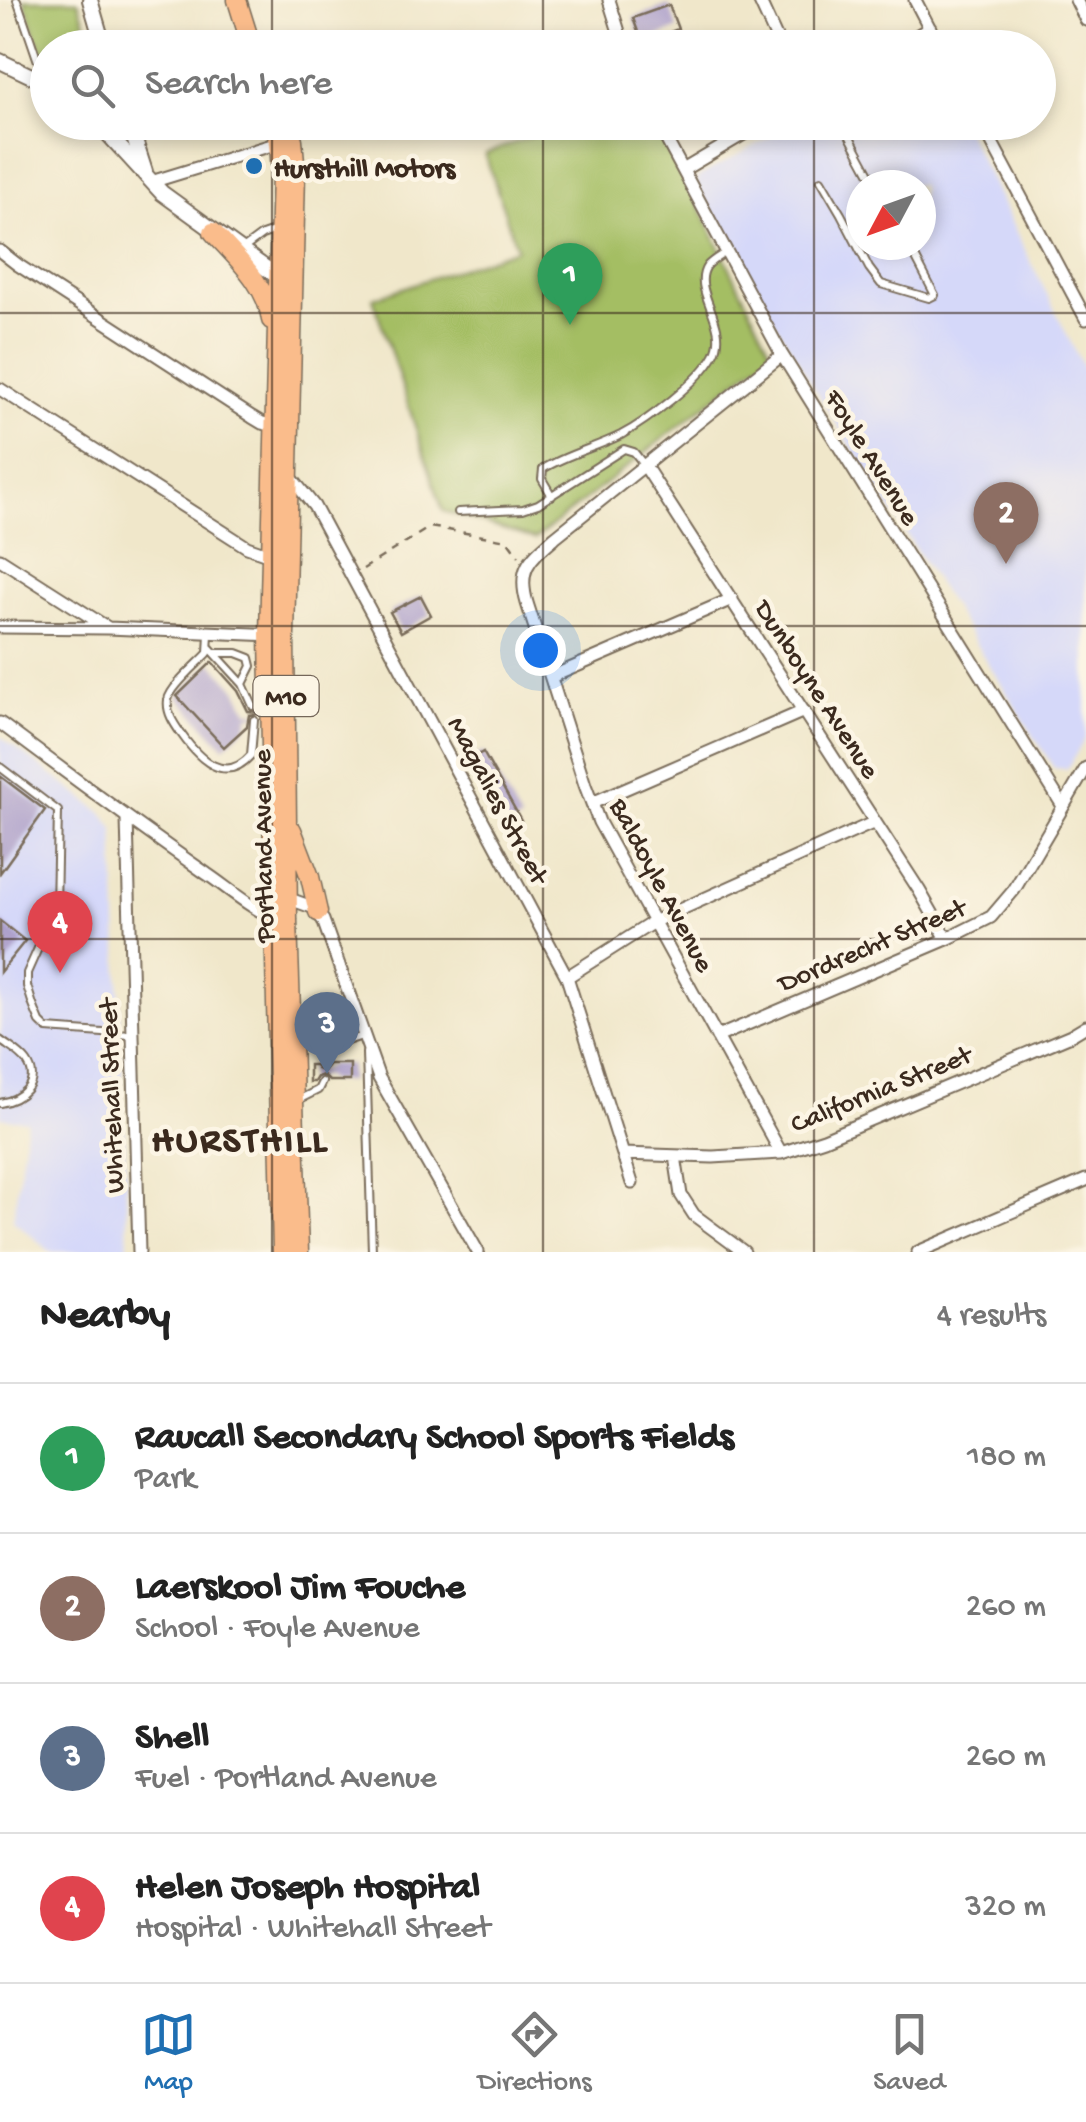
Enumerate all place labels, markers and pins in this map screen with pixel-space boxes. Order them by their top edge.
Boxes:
place label: Hursthill Motors [274,154,457,187]
marker: Hursthill Motors [243,155,265,177]
pin: 1 [538,242,602,325]
pin: 2 [974,482,1038,564]
pin: 4 [28,890,92,973]
pin: 3 [294,992,360,1074]

